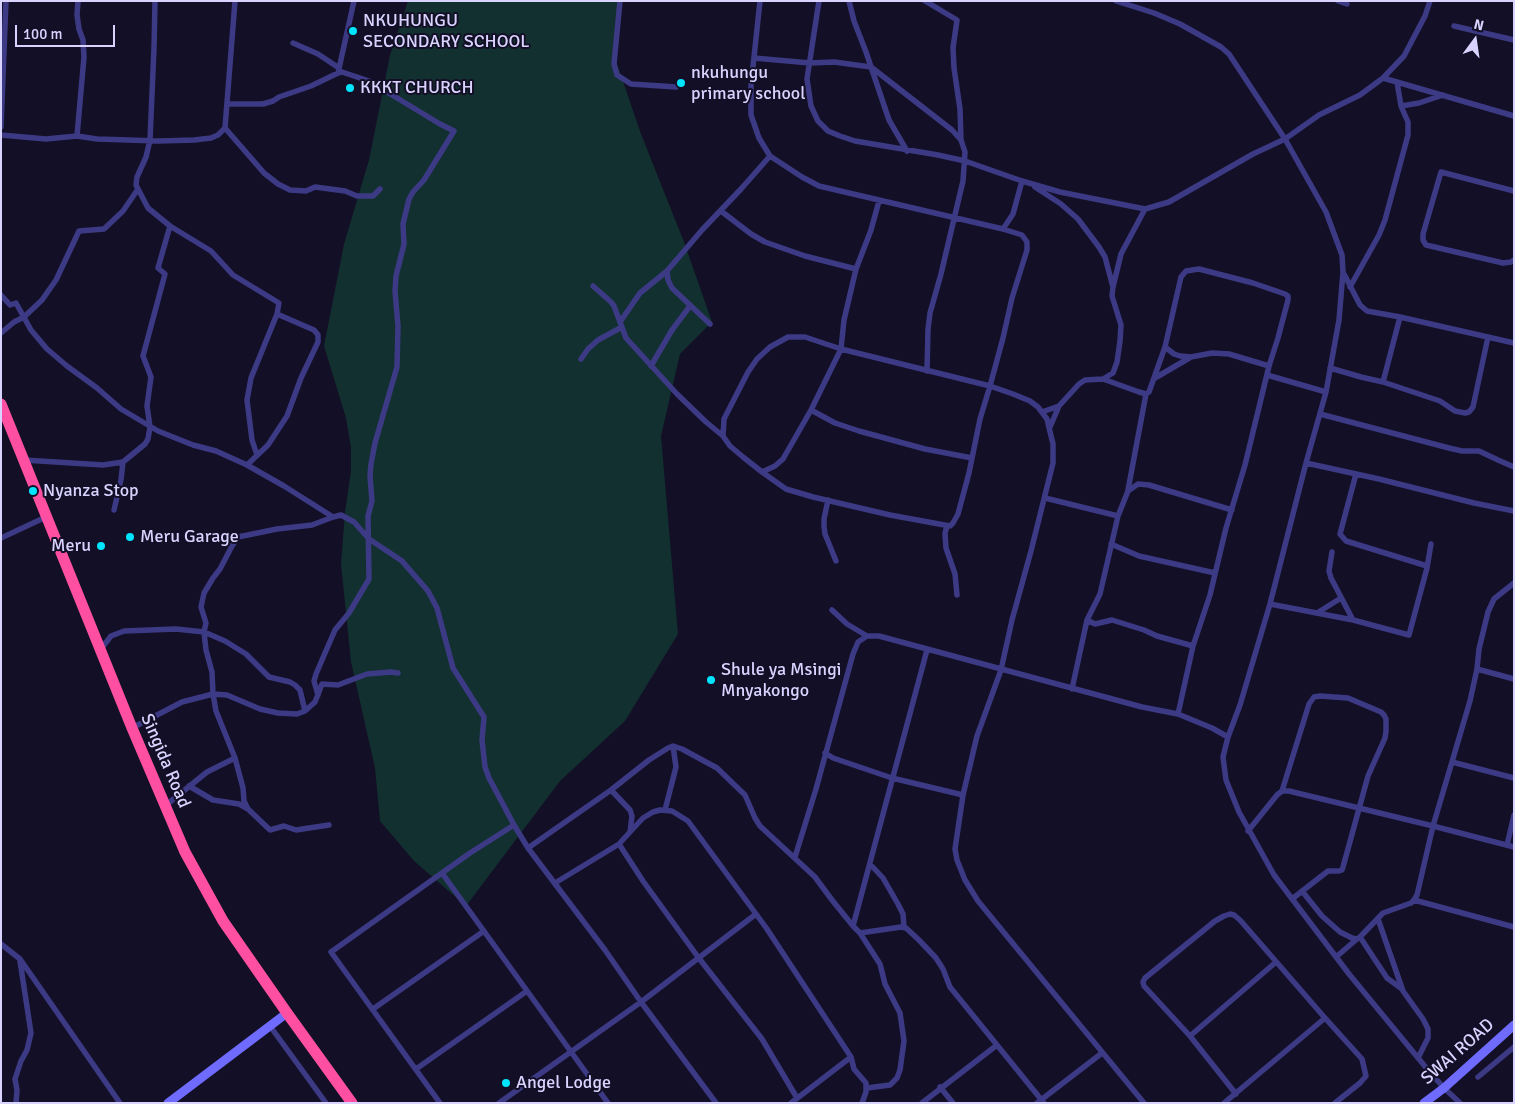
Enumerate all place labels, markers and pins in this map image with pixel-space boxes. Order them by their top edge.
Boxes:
place label: NKUHUNGU SECONDARY SCHOOL [363,10,530,52]
marker: NKUHUNGU SECONDARY SCHOOL [347,25,359,37]
place label: nkuhungu primary school [691,62,805,104]
place label: KKKT CHURCH [360,77,474,99]
marker: nkuhungu primary school [675,77,687,89]
marker: KKKT CHURCH [344,82,356,94]
place label: Nyanza Stop [43,480,139,502]
marker: Nyanza Stop [27,485,39,497]
place label: Meru Garage [140,526,239,548]
marker: Meru Garage [124,531,136,543]
place label: Meru [51,535,91,557]
marker: Meru [95,540,107,552]
place label: Shule ya Msingi Mnyakongo [721,659,841,702]
marker: Shule ya Msingi Mnyakongo [705,674,717,686]
place label: Angel Lodge [516,1072,611,1094]
marker: Angel Lodge [500,1077,512,1089]

